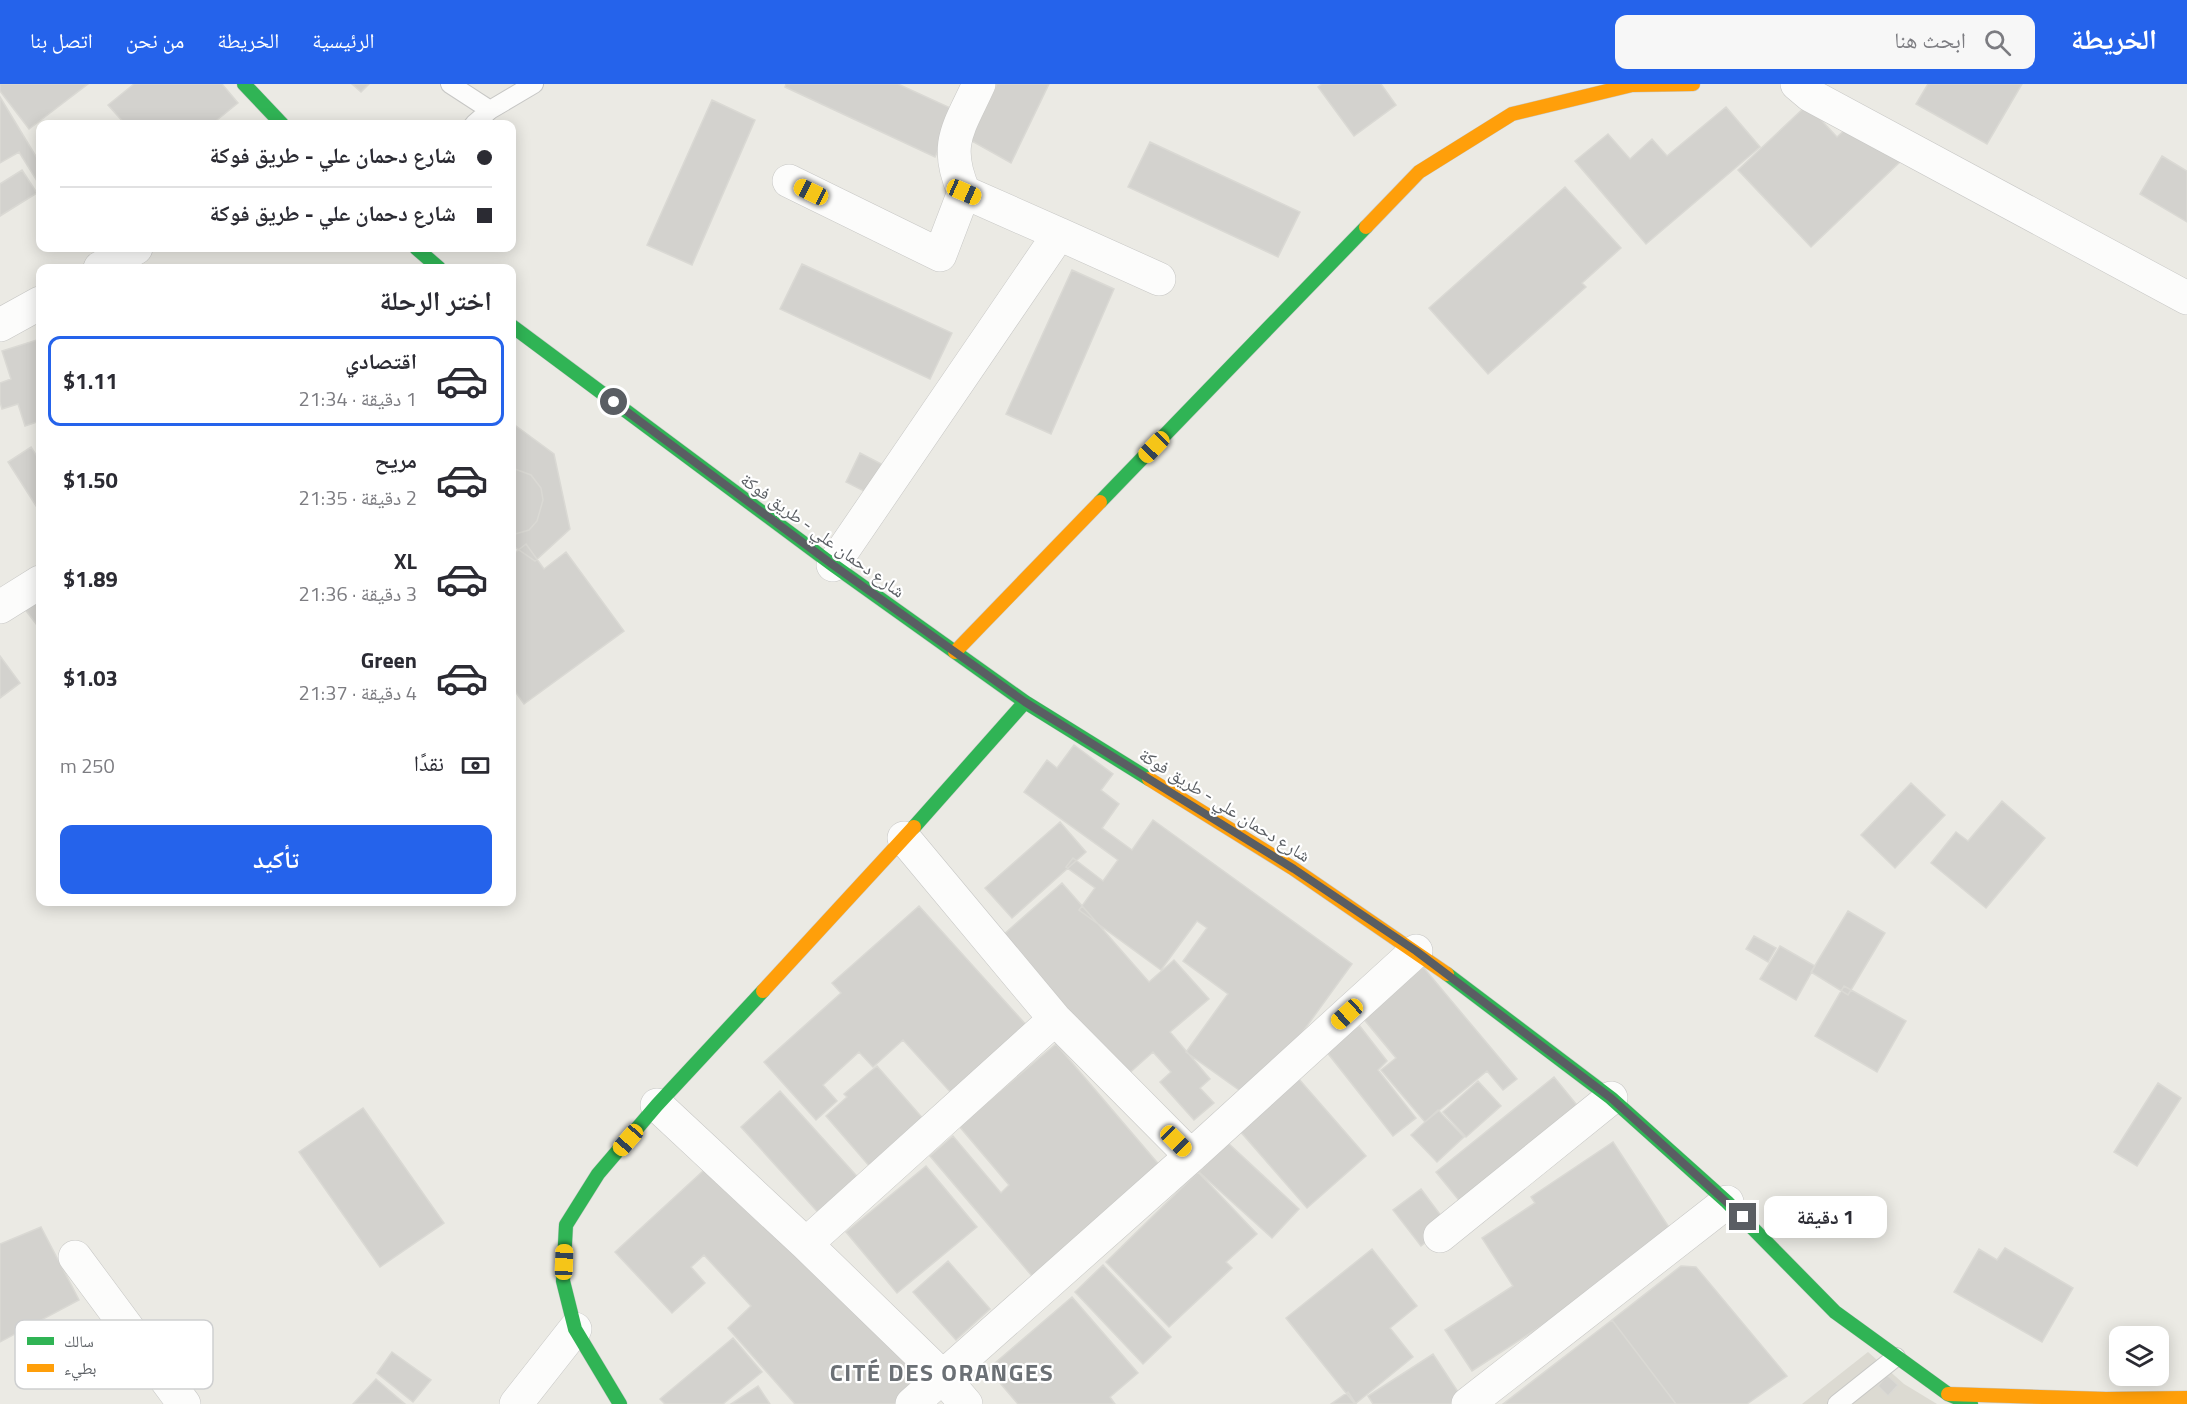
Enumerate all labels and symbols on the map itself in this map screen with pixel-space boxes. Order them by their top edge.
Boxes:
car [791,176,831,208]
car [944,176,984,208]
route start [600,388,627,415]
car [1135,428,1173,466]
street label: شارع دحمان علي - طريق فوكة [734,466,911,605]
street label: شارع دحمان علي - طريق فوكة [1133,741,1316,870]
car [1328,995,1366,1033]
car [609,1121,647,1159]
car [1157,1122,1195,1160]
callout: 1 دقيقة [1764,1196,1887,1238]
route end [1729,1203,1756,1230]
car [554,1244,574,1280]
legend [15,1320,213,1389]
text: سالك [64,1329,94,1353]
district label: CITÉ DES ORANGES [830,1354,1054,1390]
text: بطيء [64,1356,96,1381]

